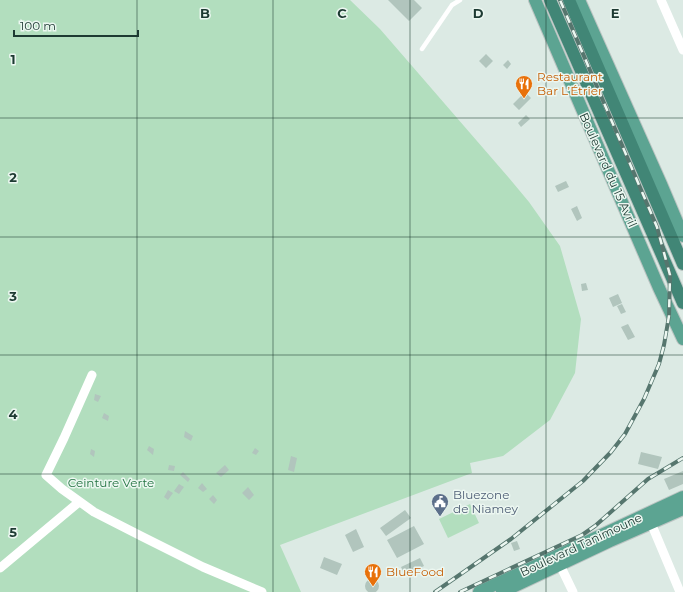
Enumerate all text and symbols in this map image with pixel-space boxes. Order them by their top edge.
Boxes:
text: B [200,5,210,21]
text: C [337,5,347,21]
text: D [473,5,484,21]
text: E [611,5,620,21]
scale bar [14,12,138,38]
text: 100 m [20,18,56,33]
text: 1 [10,51,16,67]
place label: Restaurant Bar L’Étrier [537,69,603,98]
restaurant icon: Restaurant Bar L’Étrier [514,74,534,99]
street label: Boulevard du 15 Avril [576,110,641,229]
text: 2 [9,169,17,185]
text: 3 [8,288,17,304]
text: 4 [9,406,18,422]
park label: Ceinture Verte [68,475,154,490]
place label: Bluezone de Niamey [453,487,518,516]
public building icon: Bluezone de Niamey [430,492,450,517]
street label: Boulevard Tanimoune [517,510,644,579]
text: 5 [9,524,17,540]
restaurant icon: BlueFood [363,562,383,587]
place label: BlueFood [386,564,444,579]

